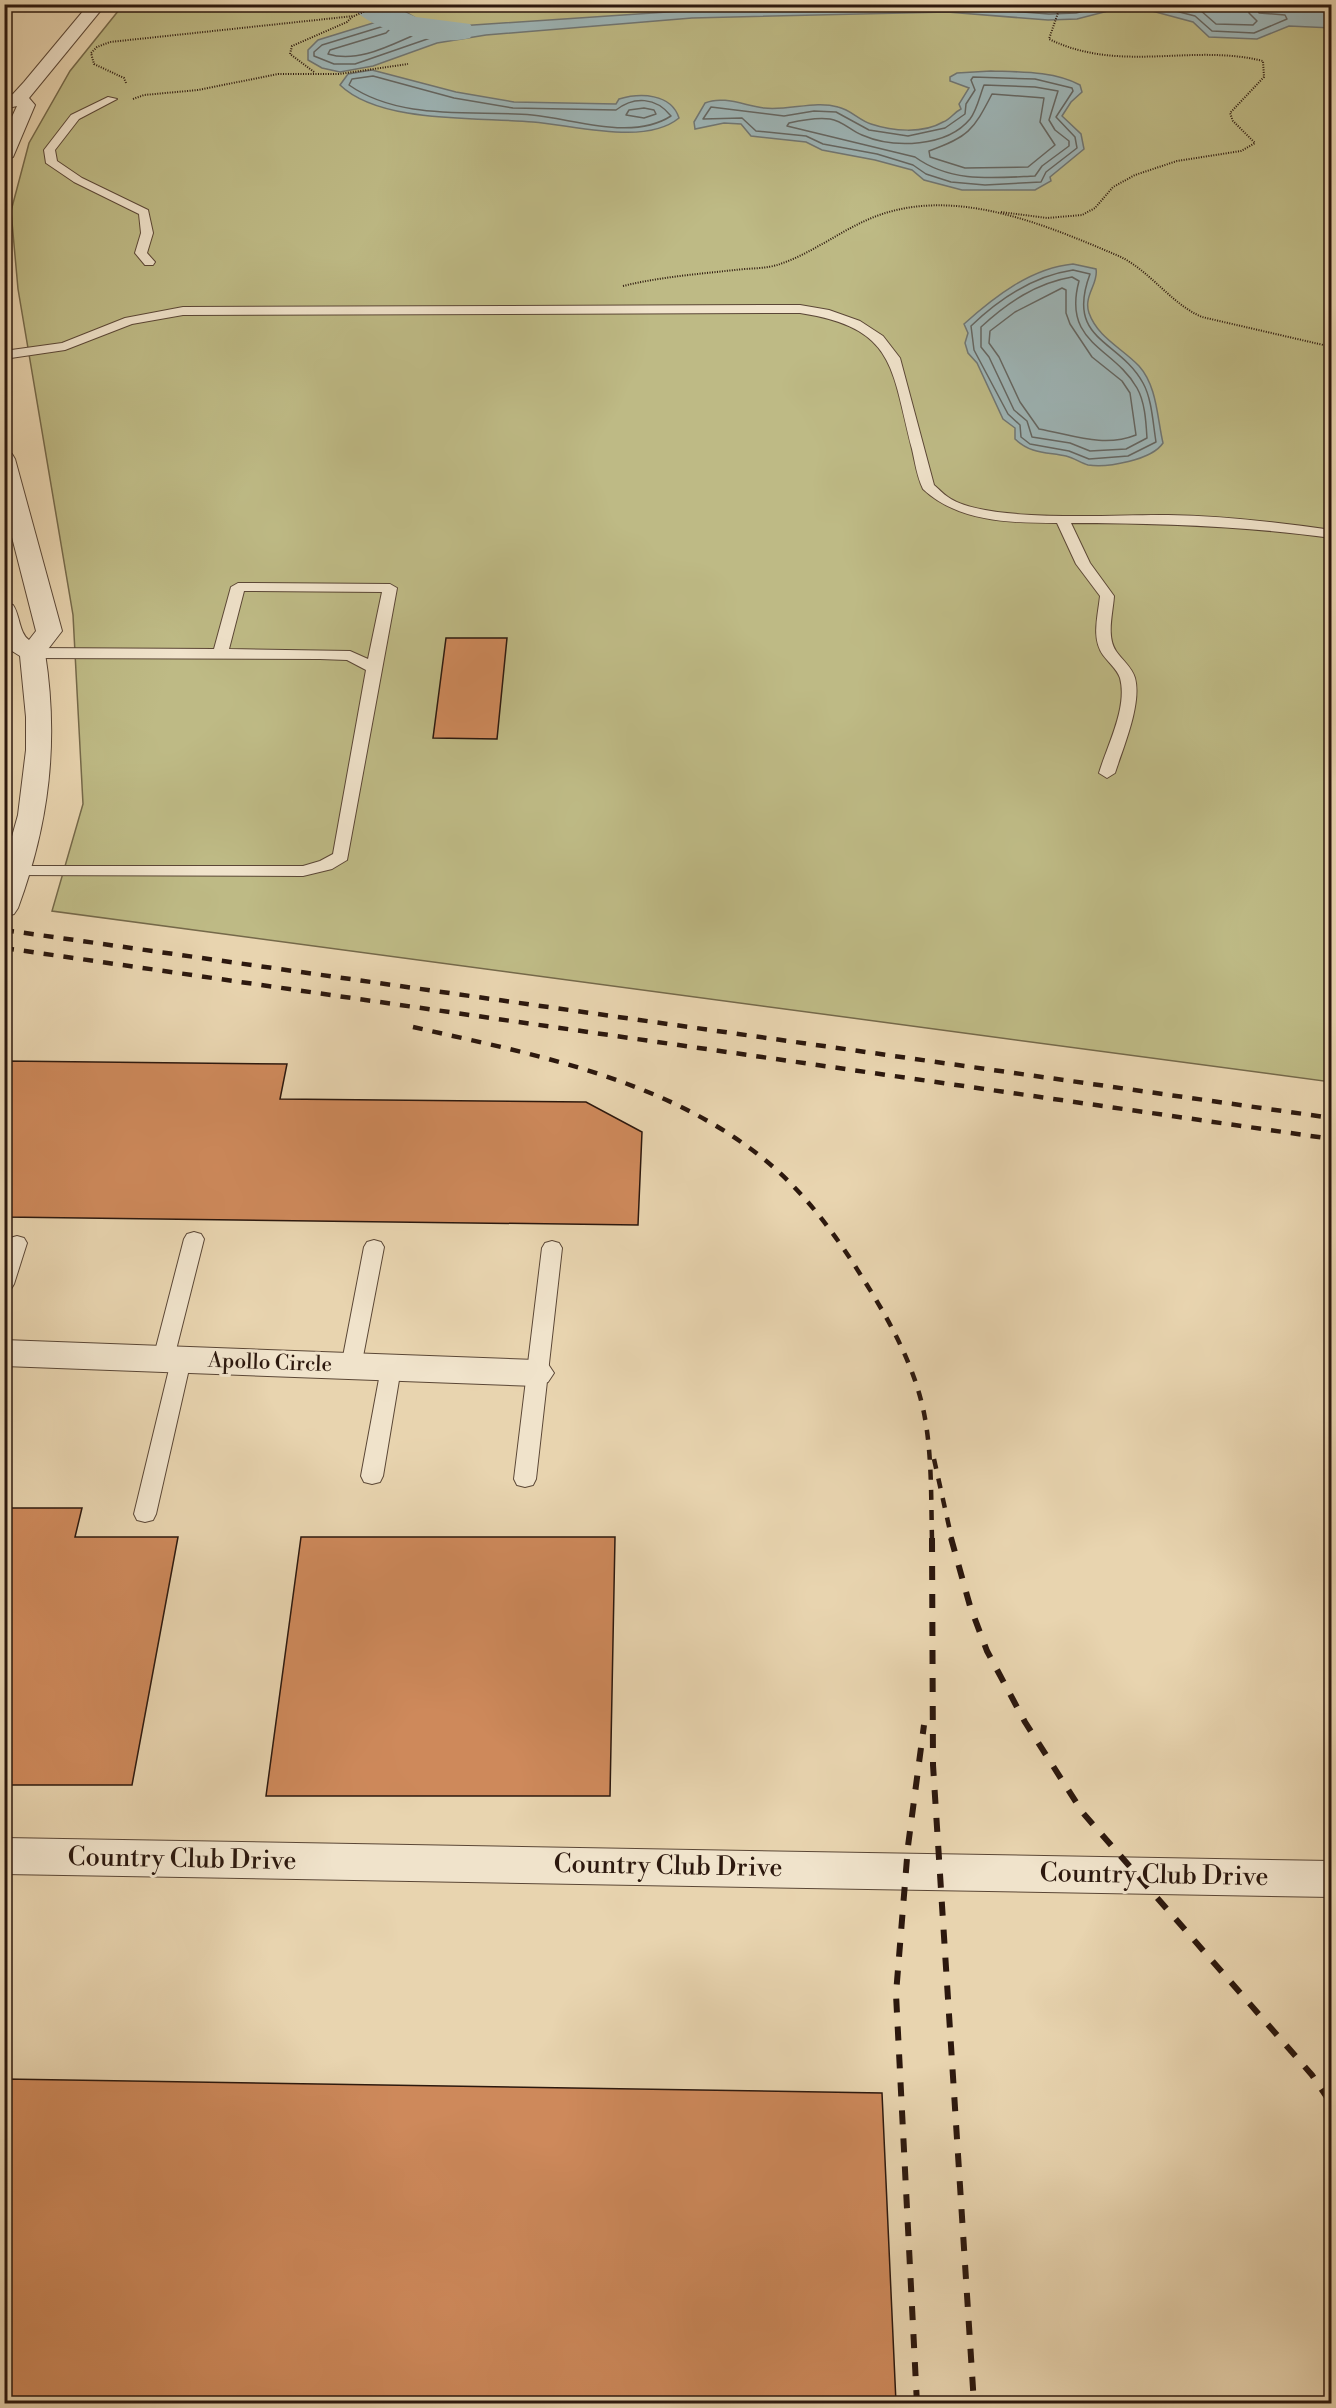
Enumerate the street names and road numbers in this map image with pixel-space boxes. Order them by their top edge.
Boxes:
street label: Apollo Circle [206,1348,333,1378]
street label: Country Club Drive [67,1841,297,1877]
street label: Country Club Drive [553,1848,783,1884]
street label: Country Club Drive [1039,1857,1269,1893]

